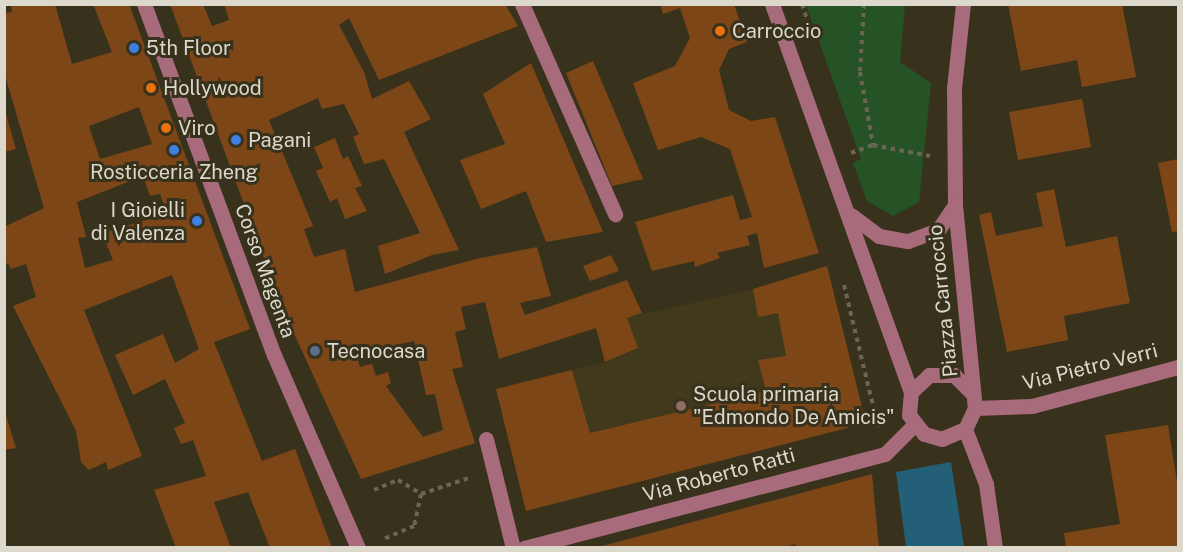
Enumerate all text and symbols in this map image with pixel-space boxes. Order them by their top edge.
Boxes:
place label: Carroccio [732,19,821,43]
marker: Carroccio [713,24,727,38]
place label: 5th Floor [146,36,231,60]
marker: 5th Floor [127,41,141,55]
place label: Hollywood [163,76,262,100]
marker: Hollywood [144,81,158,95]
place label: Viro [178,116,215,140]
marker: Viro [159,121,173,135]
place label: Pagani [248,128,311,152]
marker: Pagani [229,133,243,147]
marker: Rosticceria Zheng [167,143,181,157]
place label: Rosticceria Zheng [90,160,258,184]
place label: I Gioielli di Valenza [90,198,185,245]
street label: Corso Magenta [230,201,300,341]
marker: I Gioielli di Valenza [190,214,204,228]
street label: Piazza Carroccio [923,223,963,379]
place label: Tecnocasa [327,339,425,363]
street label: Via Pietro Verri [1020,339,1160,395]
marker: Tecnocasa [308,344,322,358]
place label: Scuola primaria "Edmondo De Amicis" [693,382,895,429]
marker: Scuola primaria "Edmondo De Amicis" [674,399,688,413]
street label: Via Roberto Ratti [640,443,798,507]

